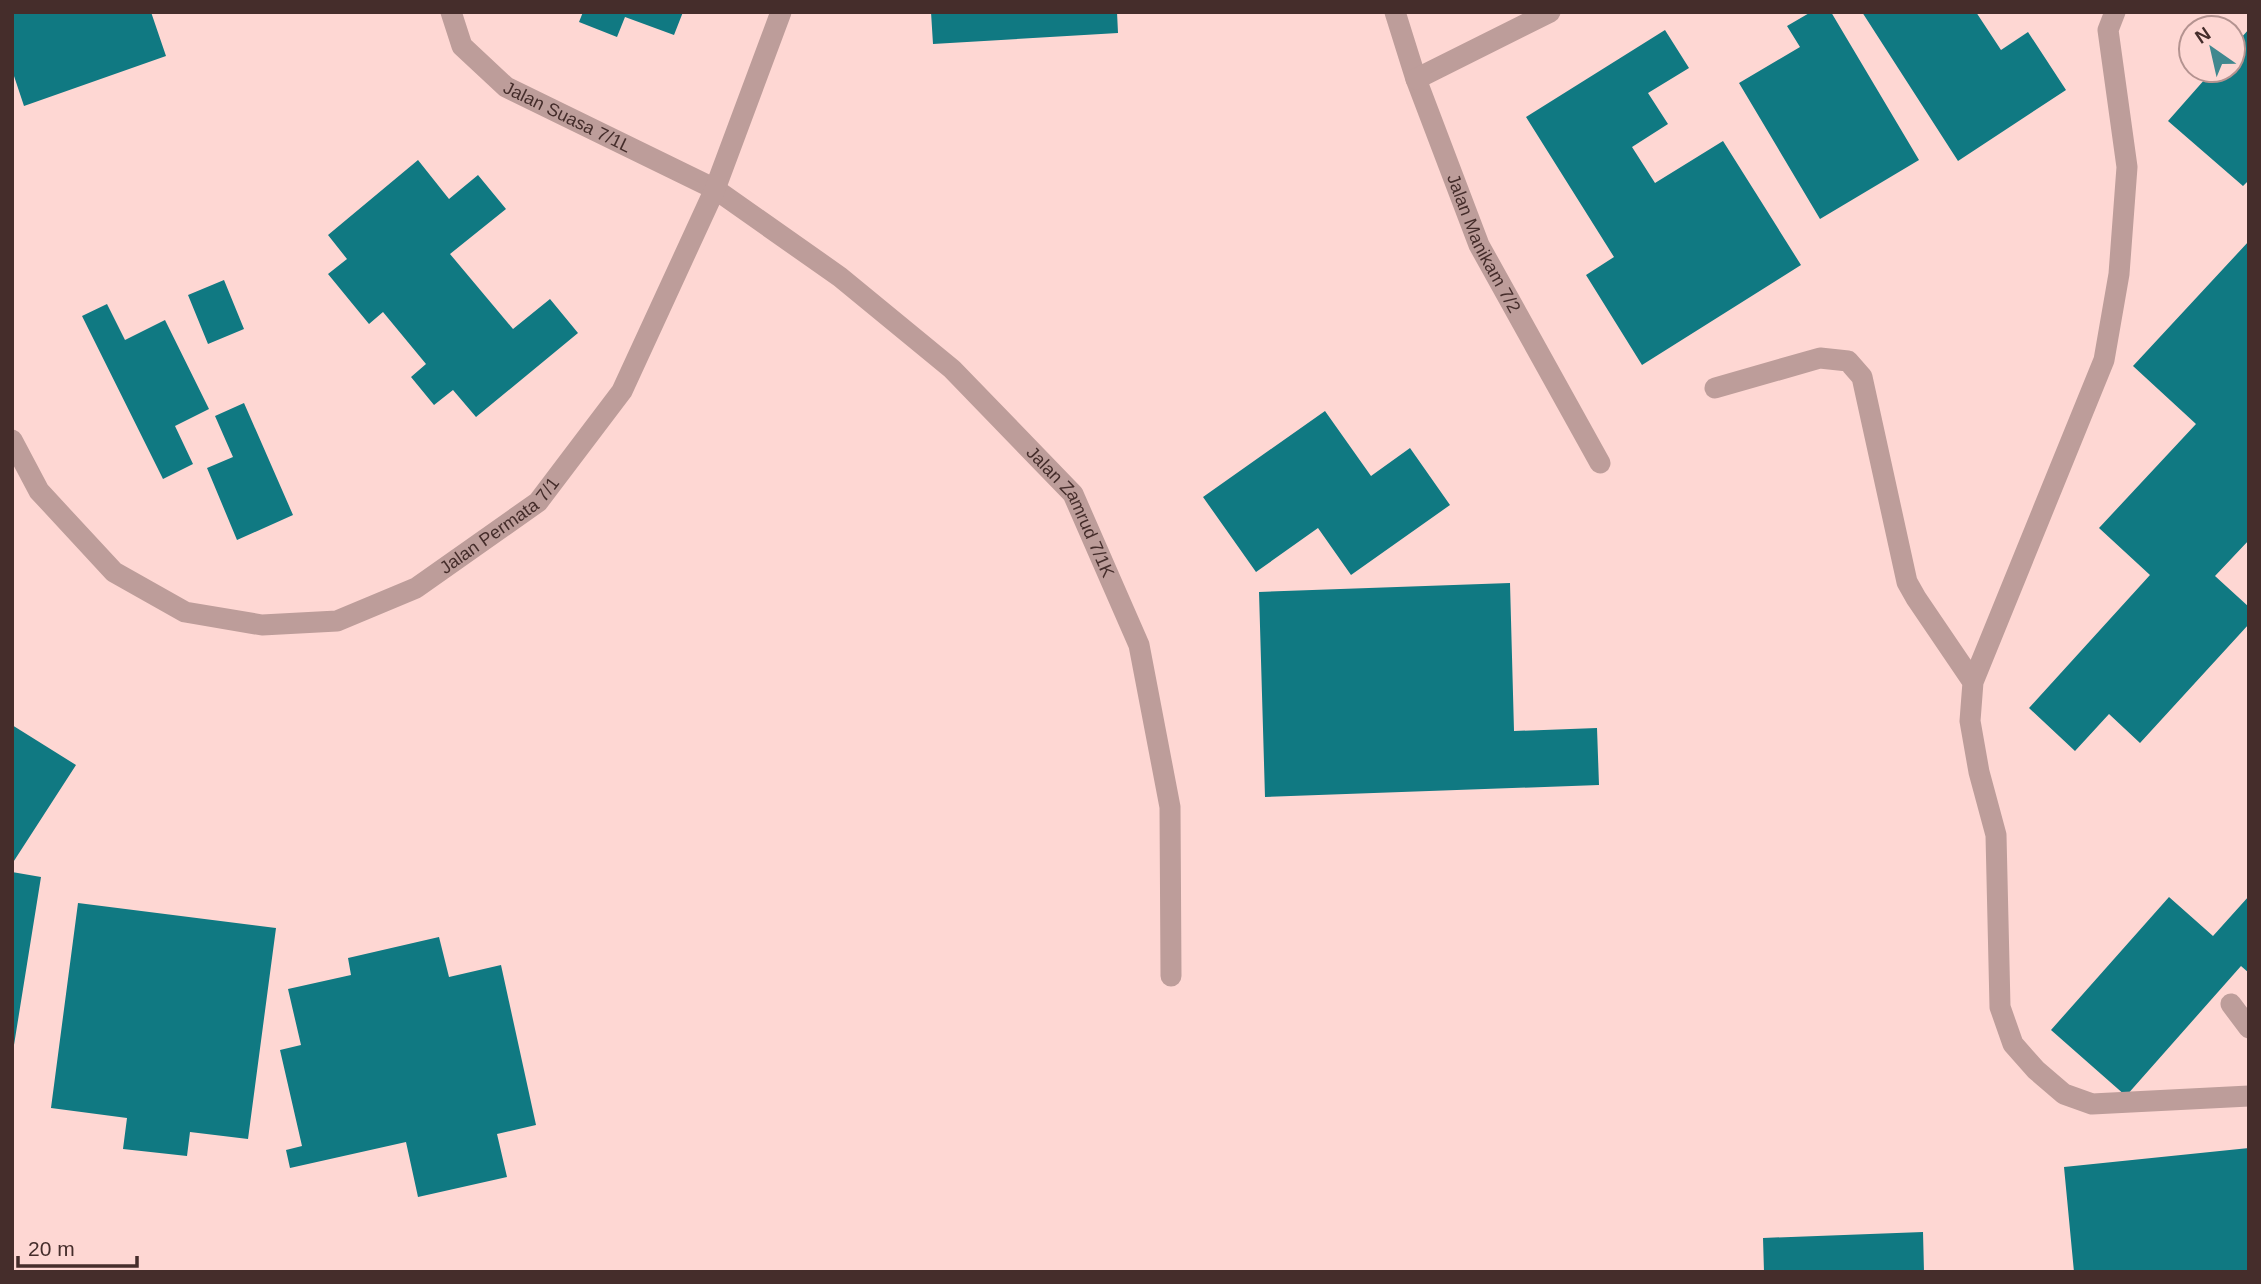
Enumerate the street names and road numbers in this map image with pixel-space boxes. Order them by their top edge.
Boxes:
street label: Jalan Suasa 7/1L [500,77,634,156]
street label: Jalan Manikam 7/2 [1443,171,1525,316]
street label: Jalan Zamrud 7/1K [1022,442,1118,580]
street label: Jalan Permata 7/1 [436,473,563,578]

